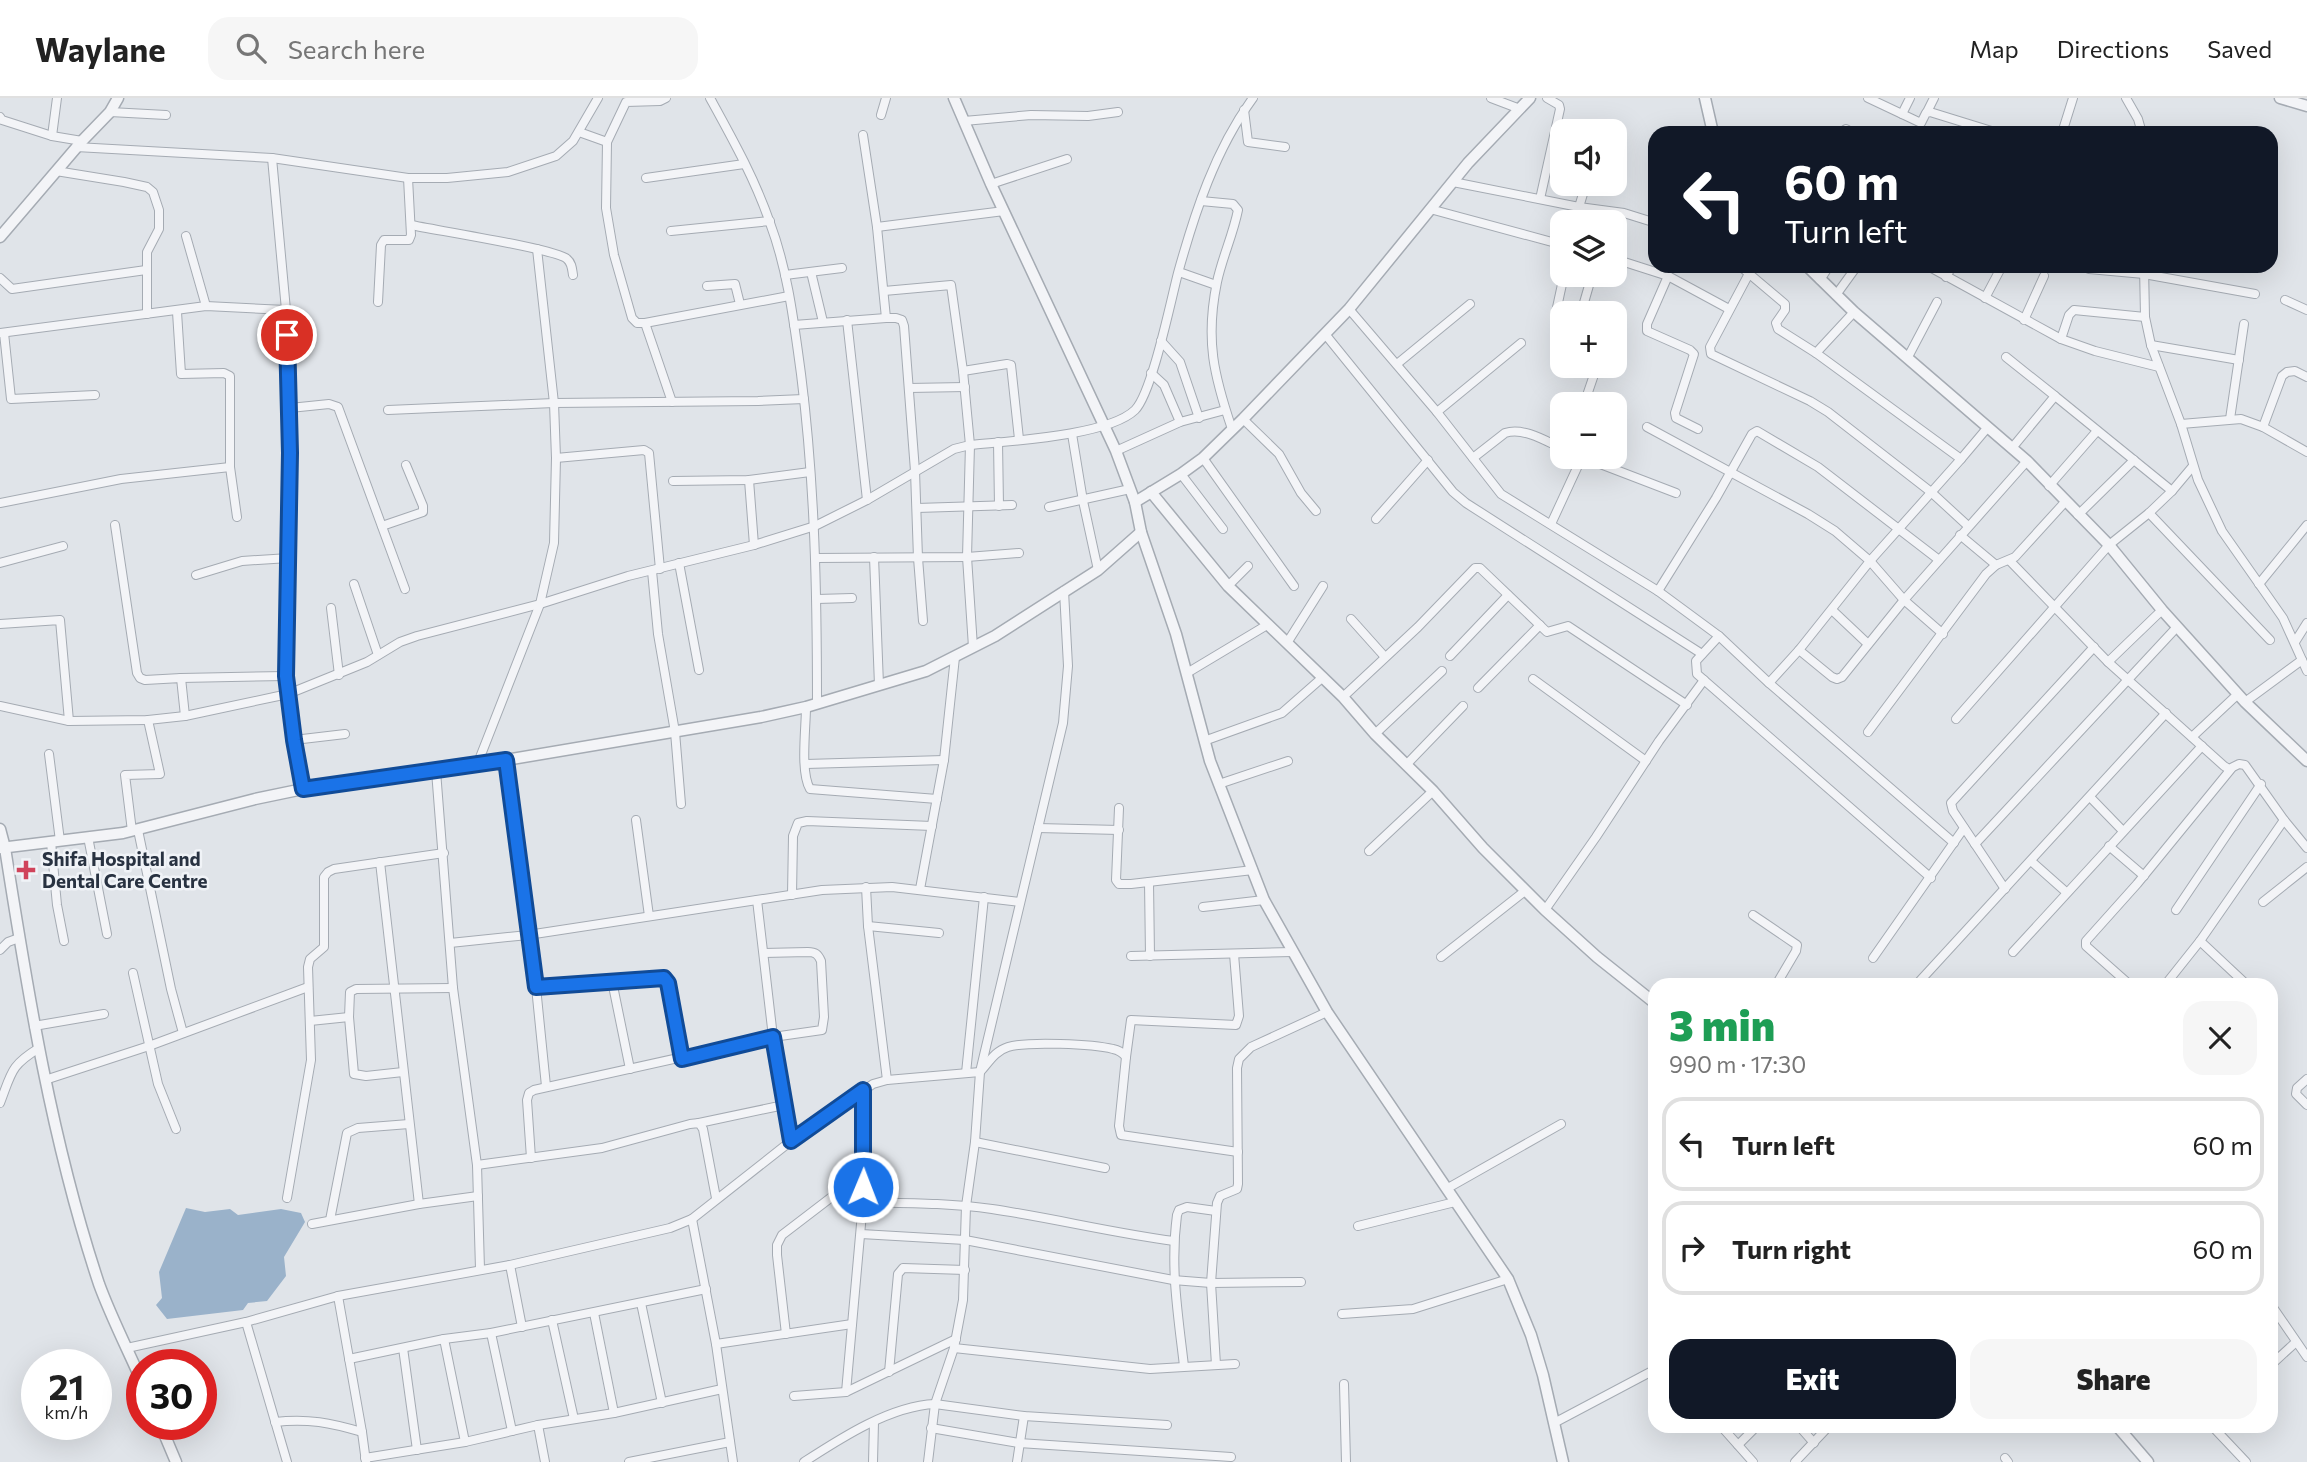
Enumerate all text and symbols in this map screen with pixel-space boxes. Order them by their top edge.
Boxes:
search box [208,17,698,80]
text: Waylane [35,28,166,69]
icon: search [232,29,270,67]
text: Search here [288,33,425,64]
text: Map [1969,34,2019,63]
text: Directions [2057,34,2169,63]
text: Saved [2207,34,2272,63]
map controls [1550,119,1627,469]
button: sound [1550,119,1627,196]
text: 60 m [1784,150,1899,210]
icon: left [1669,154,1760,245]
button: layers [1550,210,1627,287]
text: Turn left [1784,210,1908,250]
button: + [1550,301,1627,378]
pin [257,305,317,365]
icon: arrive [268,316,306,354]
button: − [1550,392,1627,469]
place label: Shifa Hospital and Dental Care Centre [42,847,208,892]
marker: Shifa Hospital and Dental Care Centre [16,860,36,880]
text: 3 min [1669,998,1775,1050]
button: close [2183,1001,2257,1075]
text: 990 m · 17:30 [1669,1050,1806,1078]
icon: left [1673,1125,1711,1163]
text: Turn left [1732,1129,1835,1160]
text: 60 m [2193,1129,2253,1160]
position arrow [826,1150,900,1224]
icon: right [1673,1229,1711,1267]
text: Turn right [1732,1233,1851,1264]
text: 60 m [2193,1233,2253,1264]
button: Exit [1669,1339,1956,1419]
button: Share [1970,1339,2257,1419]
speed limit sign: 30 [126,1349,217,1440]
text: 21 [49,1364,84,1407]
text: km/h [45,1401,88,1423]

